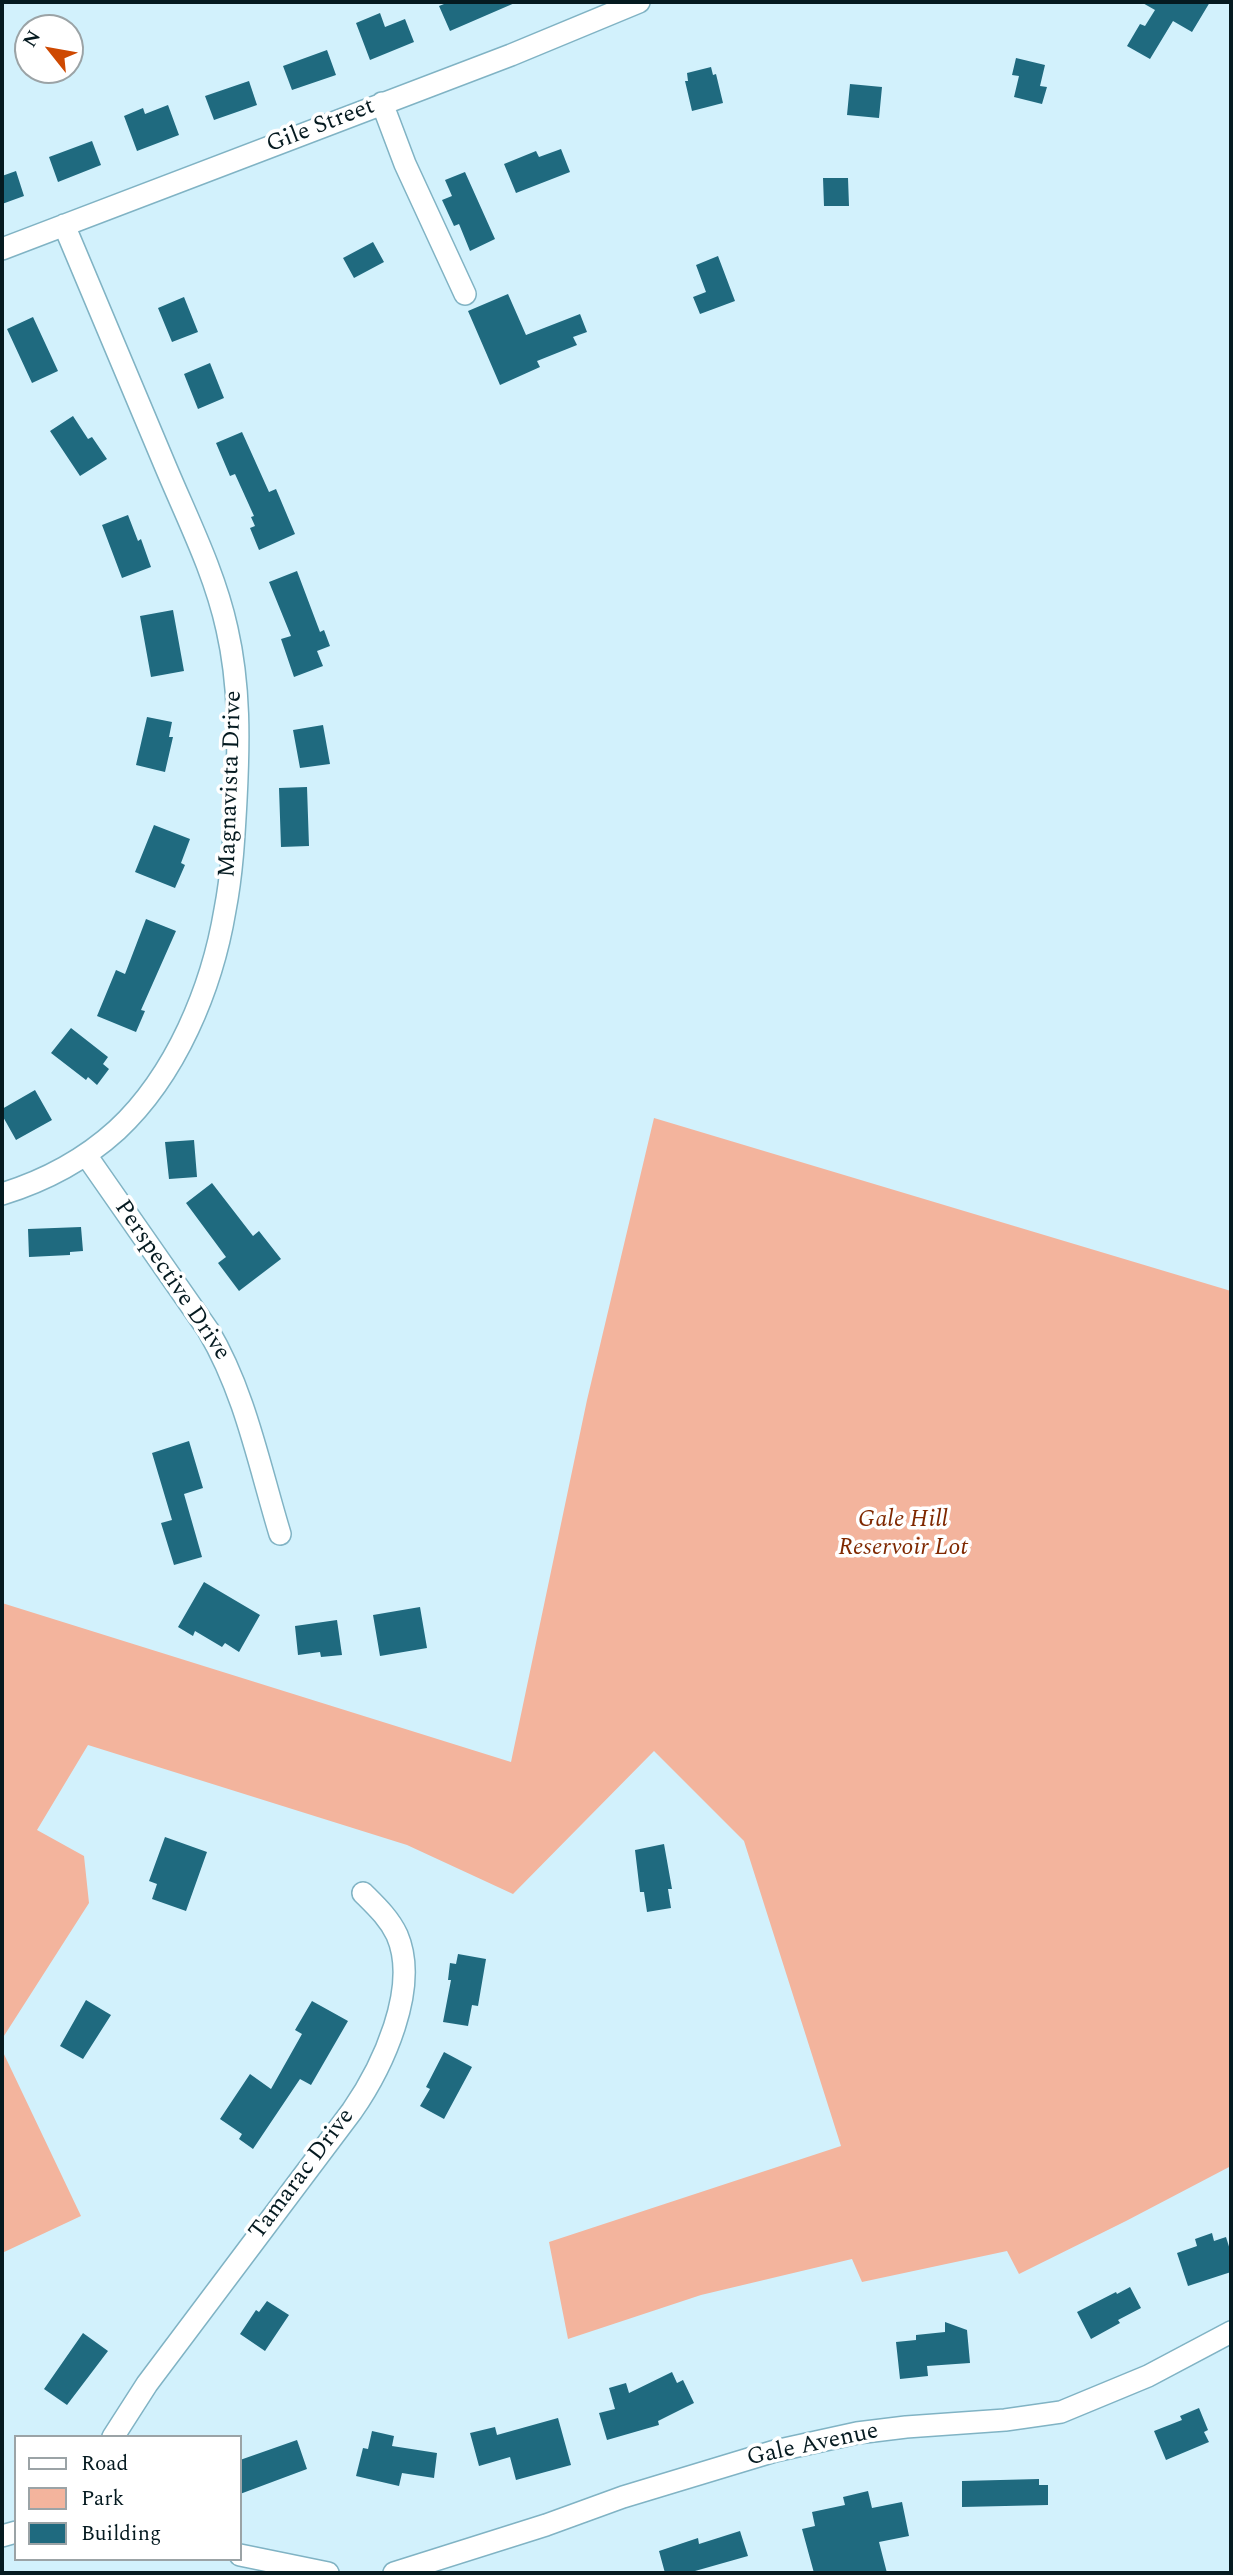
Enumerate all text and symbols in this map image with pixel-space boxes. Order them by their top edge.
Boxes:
north arrow [14,14,84,84]
text: N [16,25,49,53]
street label: Gile Street [263,93,379,161]
street label: Magnavista Drive [214,690,250,878]
street label: Perspective Drive [107,1195,235,1367]
park label: Gale Hill Reservoir Lot [838,1507,968,1563]
street label: Tamarac Drive [244,2104,362,2246]
street label: Gale Avenue [744,2418,882,2474]
legend [14,2435,242,2561]
text: Road [81,2448,128,2480]
text: Park [81,2483,124,2515]
text: Building [81,2518,161,2550]

